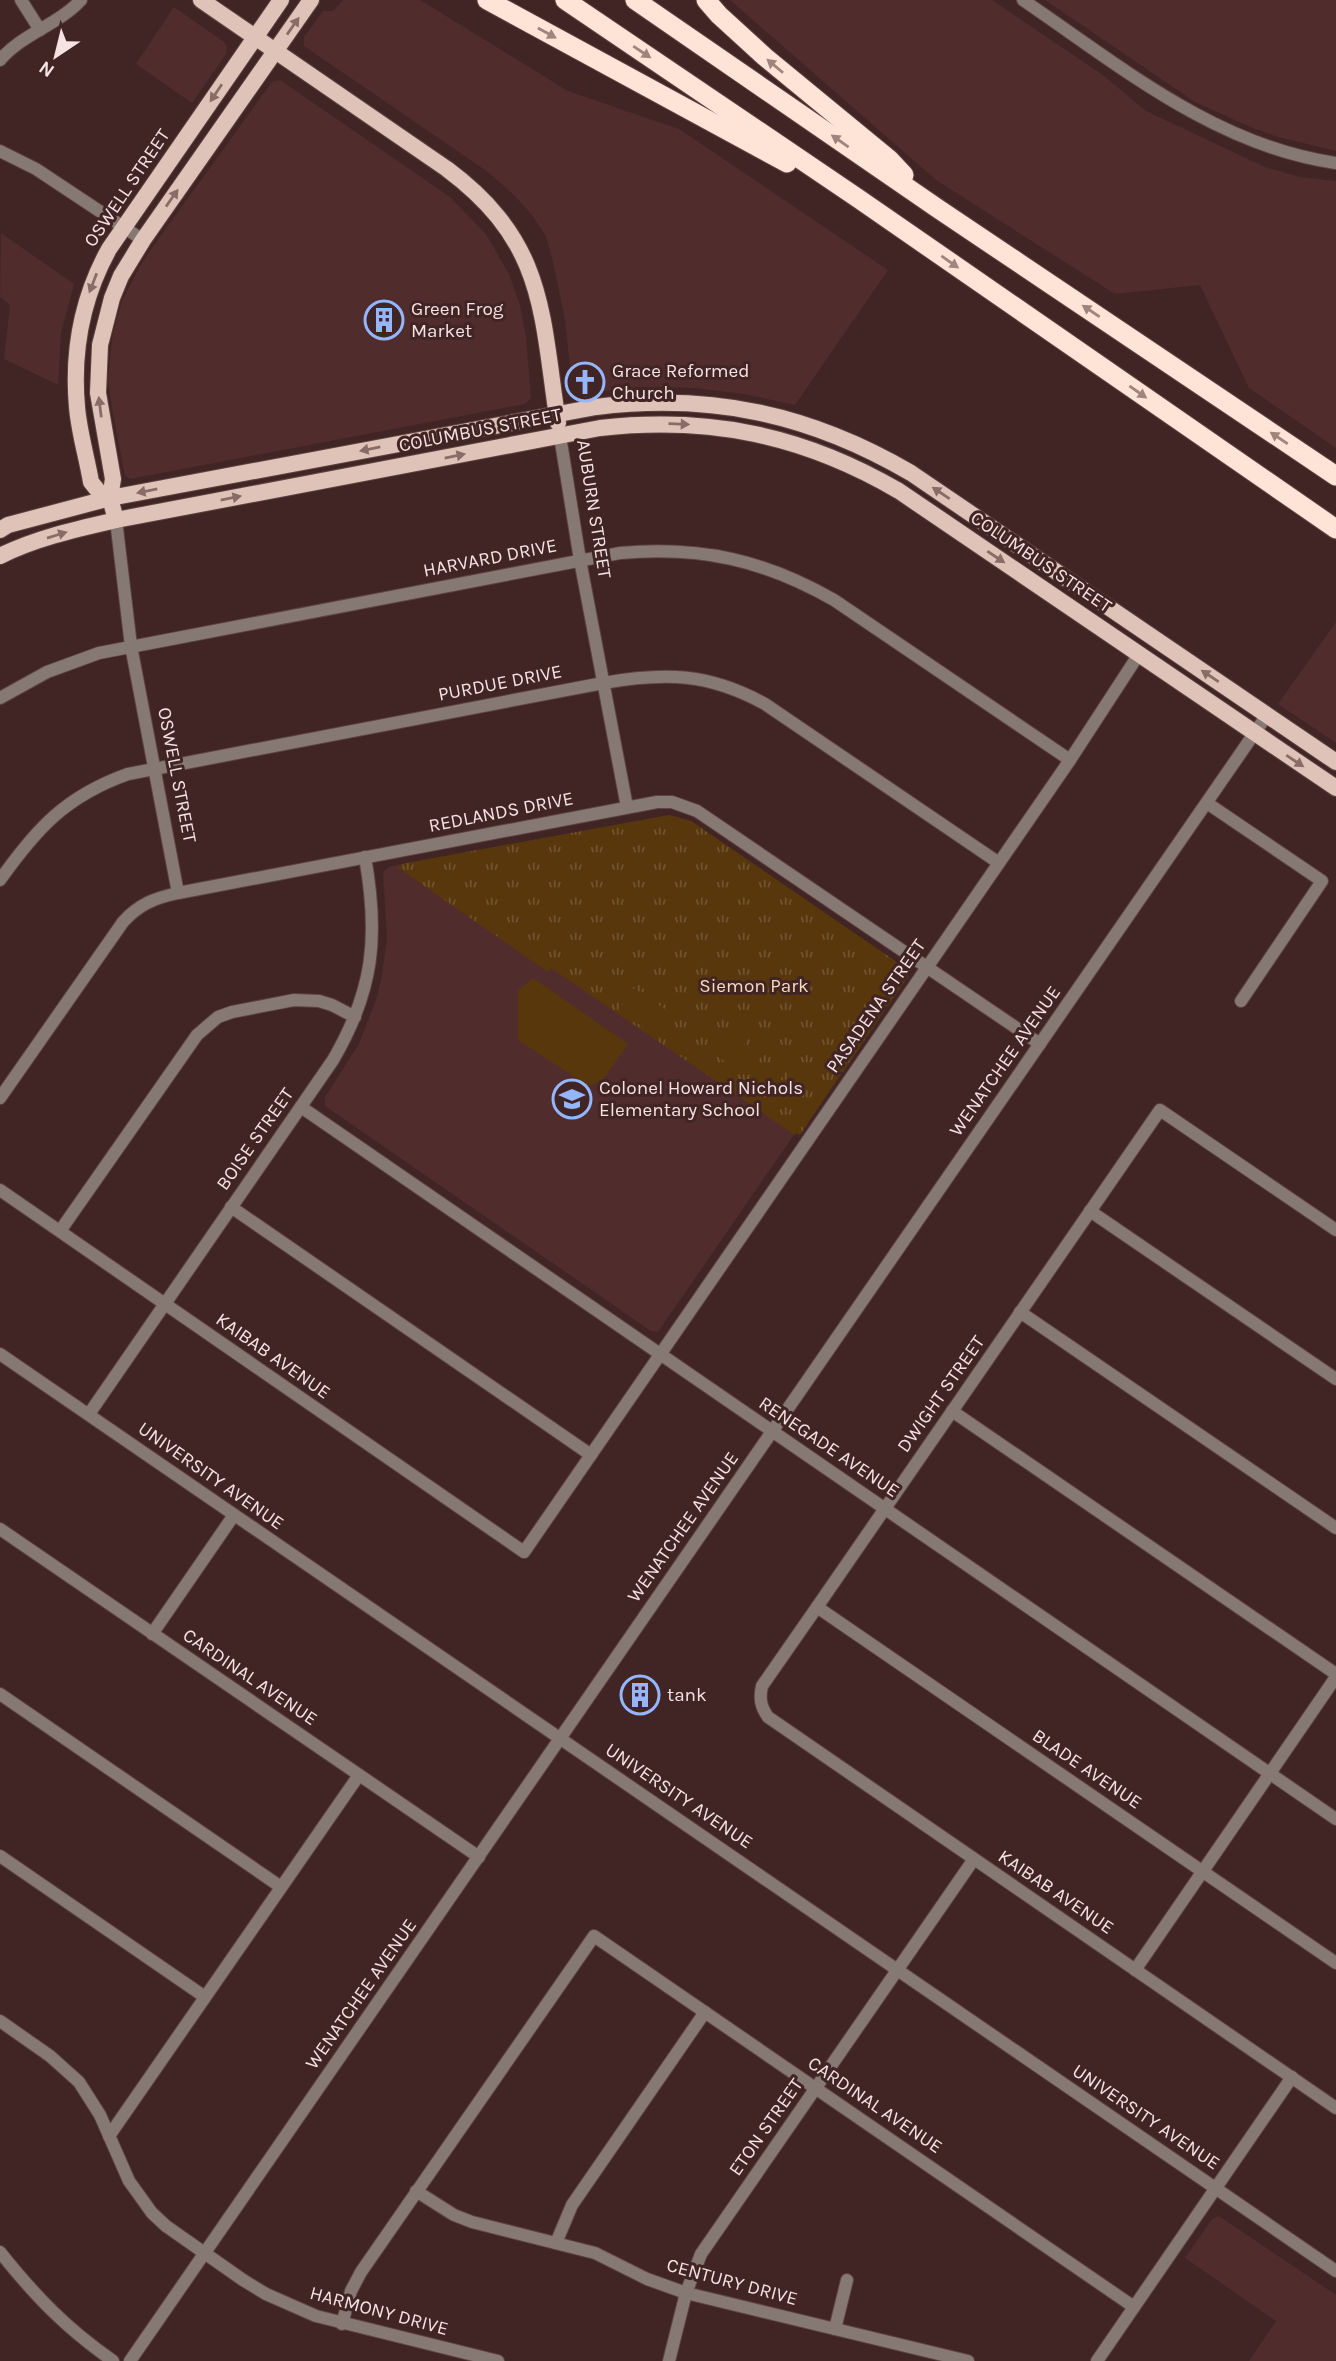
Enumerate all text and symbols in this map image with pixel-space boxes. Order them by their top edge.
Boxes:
one-way arrow [286,17,300,35]
north arrow [21,21,91,91]
one-way arrow [537,27,556,39]
one-way arrow [633,45,651,59]
text: N [35,56,59,82]
one-way arrow [767,59,784,74]
one-way arrow [210,83,223,103]
street label: OSWELL STREET [80,125,175,251]
one-way arrow [831,134,849,148]
one-way arrow [165,189,179,207]
one-way arrow [941,255,960,268]
one-way arrow [87,273,98,294]
place label: Green Frog Market [411,298,504,342]
building icon: Green Frog Market [363,299,405,341]
one-way arrow [1081,305,1100,318]
place label: Grace Reformed Church [612,360,750,404]
church icon: Grace Reformed Church [564,361,606,403]
one-way arrow [1128,385,1147,398]
one-way arrow [94,396,105,418]
street label: COLUMBUS STREET [397,403,564,457]
one-way arrow [669,418,691,430]
one-way arrow [1270,432,1289,445]
street label: AUBURN STREET [572,438,616,580]
one-way arrow [359,444,381,455]
one-way arrow [444,450,466,461]
one-way arrow [136,486,158,497]
one-way arrow [932,486,950,500]
one-way arrow [220,493,242,504]
street label: COLUMBUS STREET [966,507,1116,618]
one-way arrow [47,530,68,540]
street label: HARVARD DRIVE [421,534,559,582]
one-way arrow [987,550,1005,564]
street label: PURDUE DRIVE [436,660,564,706]
one-way arrow [1200,670,1220,683]
street label: OSWELL STREET [153,706,201,845]
one-way arrow [1286,754,1305,767]
street label: REDLANDS DRIVE [427,787,575,837]
street label: PASADENA STREET [822,934,931,1077]
park label: Siemon Park [699,975,809,997]
street label: WENATCHEE AVENUE [945,982,1065,1140]
place label: Colonel Howard Nichols Elementary School [599,1077,803,1121]
school or university icon: Colonel Howard Nichols Elementary School [551,1078,593,1120]
street label: BOISE STREET [212,1083,299,1194]
street label: KAIBAB AVENUE [212,1308,334,1404]
street label: DWIGHT STREET [893,1331,990,1457]
street label: RENEGADE AVENUE [755,1392,903,1502]
street label: UNIVERSITY AVENUE [134,1417,288,1535]
street label: WENATCHEE AVENUE [623,1448,743,1606]
street label: CARDINAL AVENUE [179,1624,321,1730]
building icon: tank [619,1674,661,1716]
place label: tank [667,1684,707,1706]
street label: BLADE AVENUE [1028,1724,1146,1814]
street label: UNIVERSITY AVENUE [601,1739,757,1853]
street label: KAIBAB AVENUE [994,1845,1118,1939]
street label: WENATCHEE AVENUE [301,1915,421,2073]
street label: CARDINAL AVENUE [804,2052,946,2158]
street label: UNIVERSITY AVENUE [1068,2060,1224,2174]
street label: ETON STREET [724,2074,808,2180]
street label: CENTURY DRIVE [664,2254,800,2310]
street label: HARMONY DRIVE [307,2282,451,2340]

